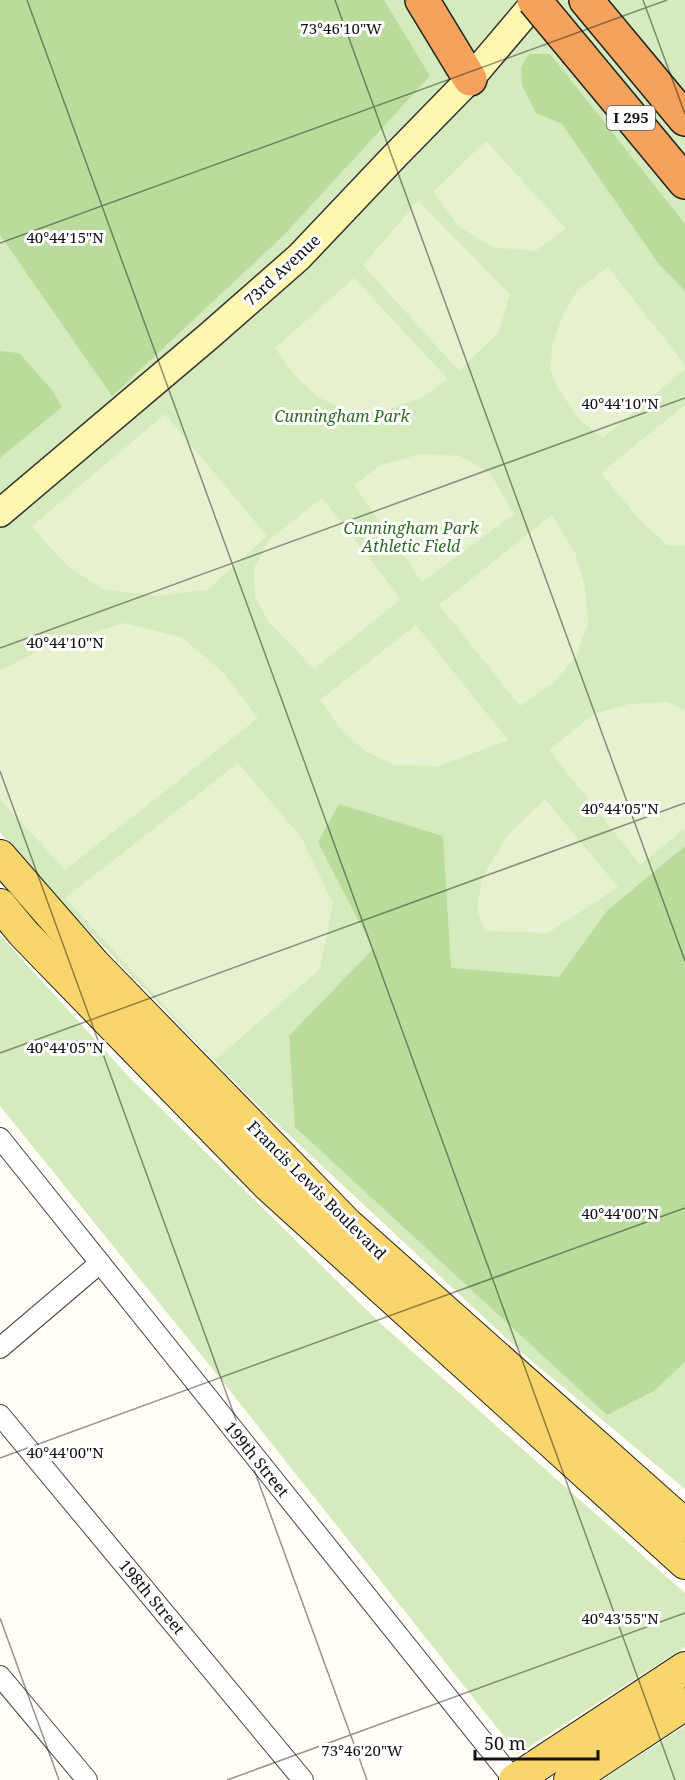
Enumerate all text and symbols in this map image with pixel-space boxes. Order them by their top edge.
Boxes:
text: 73°46'10"W [300,18,382,38]
road number: I 295 [607,106,655,130]
text: 40°44'15"N [26,227,104,247]
street label: 73rd Avenue [239,229,325,311]
text: 40°44'10"N [581,393,659,413]
park label: Cunningham Park [274,405,411,427]
park label: Cunningham Park Athletic Field [343,517,480,557]
text: 40°44'10"N [26,632,104,652]
text: 40°44'05"N [581,798,659,818]
text: 40°44'05"N [26,1037,104,1057]
street label: Francis Lewis Boulevard [243,1116,391,1264]
text: 40°44'00"N [581,1203,659,1223]
street label: 199th Street [220,1417,295,1502]
text: 40°44'00"N [26,1442,104,1462]
street label: 198th Street [114,1555,190,1639]
text: 40°43'55"N [581,1608,659,1628]
scale bar [475,1723,598,1761]
text: 50 m [484,1731,526,1755]
text: 73°46'20"W [321,1740,403,1760]

